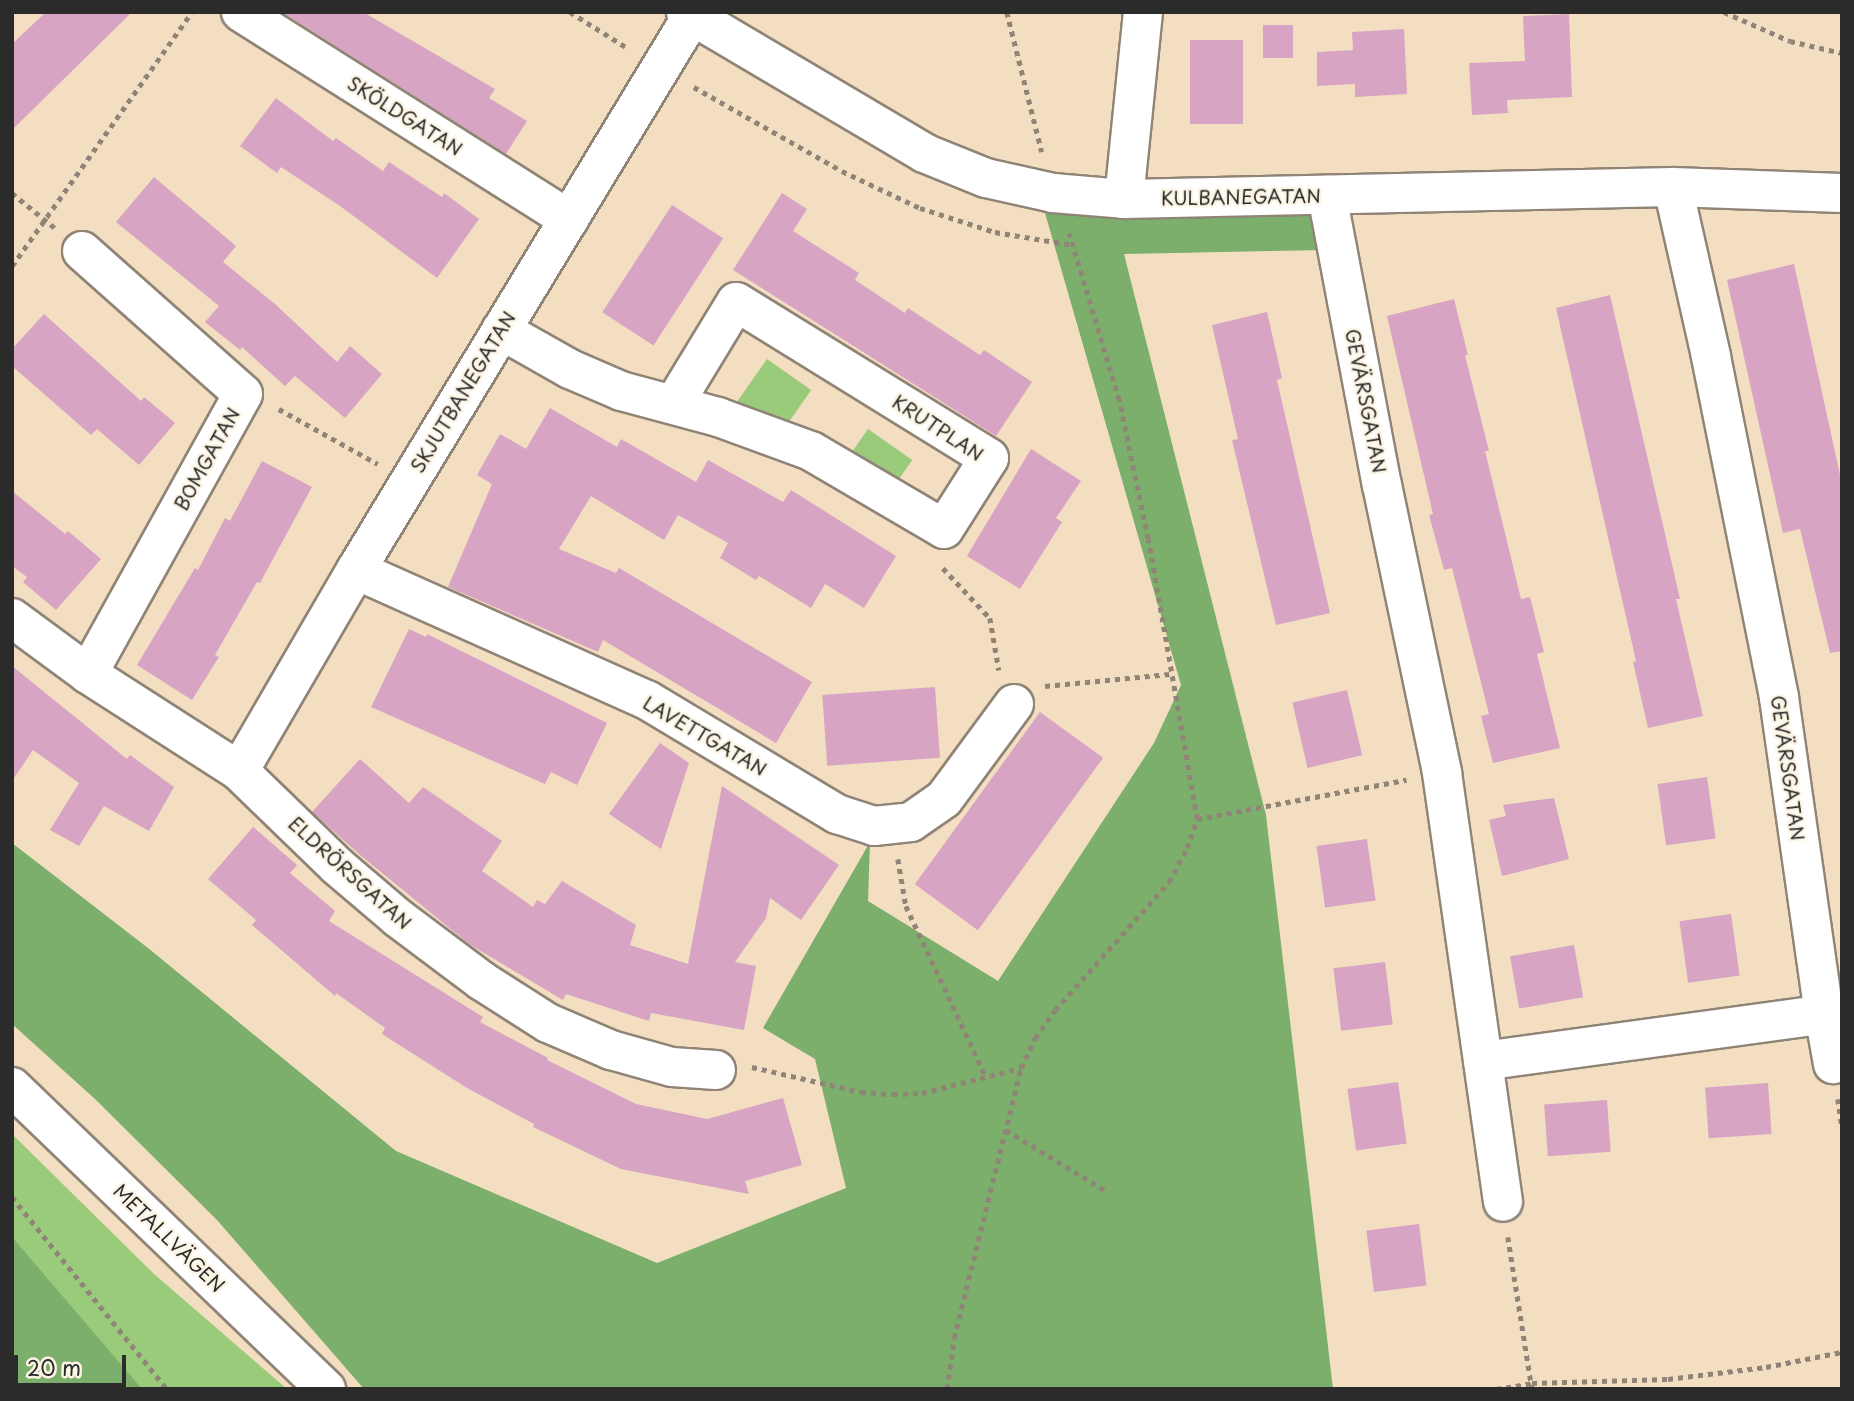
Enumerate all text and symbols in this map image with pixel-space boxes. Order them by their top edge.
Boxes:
street label: SKÖLDGATAN [343,72,467,160]
street label: KULBANEGATAN [1161,184,1321,210]
street label: SKJUTBANEGATAN [406,307,520,477]
street label: GEVÄRSGATAN [1341,327,1391,475]
street label: KRUTPLAN [888,390,988,466]
street label: BOMGATAN [169,404,245,514]
street label: LAVETTGATAN [639,691,771,781]
street label: GEVÄRSGATAN [1767,694,1809,842]
street label: ELDRÖRSGATAN [284,812,416,934]
street label: METALLVÄGEN [109,1179,229,1297]
scale bar [18,1342,130,1386]
text: 20 m [27,1351,81,1383]

